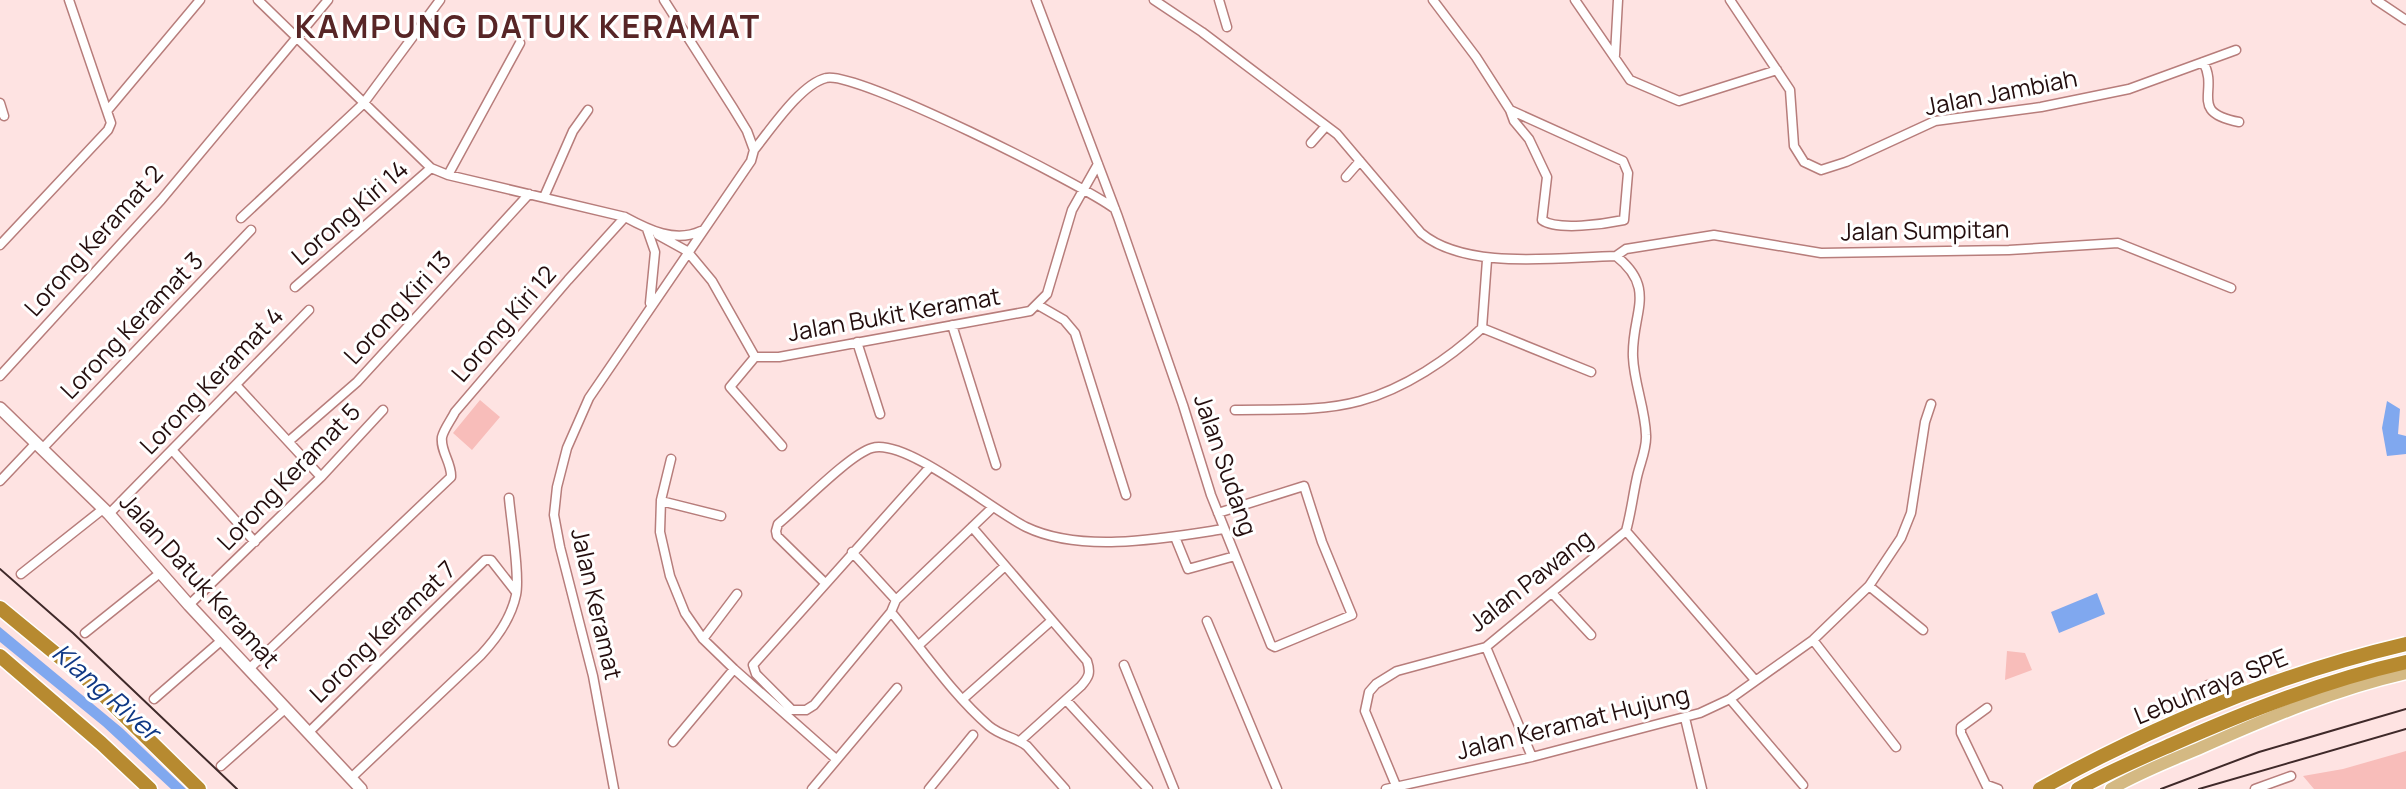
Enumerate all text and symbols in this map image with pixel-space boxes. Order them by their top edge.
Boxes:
district label: KAMPUNG DATUK KERAMAT [295,4,761,48]
street label: Jalan Jambiah [1922,61,2080,122]
street label: Lorong Kiri 14 [284,152,414,272]
street label: Lorong Keramat 2 [16,157,170,323]
street label: Jalan Sumpitan [1840,212,2010,247]
street label: Lorong Kiri 13 [336,243,458,371]
street label: Lorong Keramat 3 [52,244,210,406]
street label: Lorong Kiri 12 [443,258,563,388]
street label: Jalan Bukit Keramat [785,279,1003,348]
street label: Lorong Keramat 4 [132,299,290,461]
street label: Jalan Sudang [1187,389,1266,540]
street label: Lorong Keramat 5 [209,395,367,557]
street label: Jalan Datuk Keramat [113,486,288,674]
street label: Jalan Pawang [1461,521,1599,639]
street label: Jalan Keramat [564,525,631,683]
street label: Lorong Keramat 7 [302,553,462,709]
water label: Klang River [45,634,171,750]
street label: Lebuhraya SPE [2129,640,2292,731]
street label: Jalan Keramat Hujung [1453,677,1692,766]

